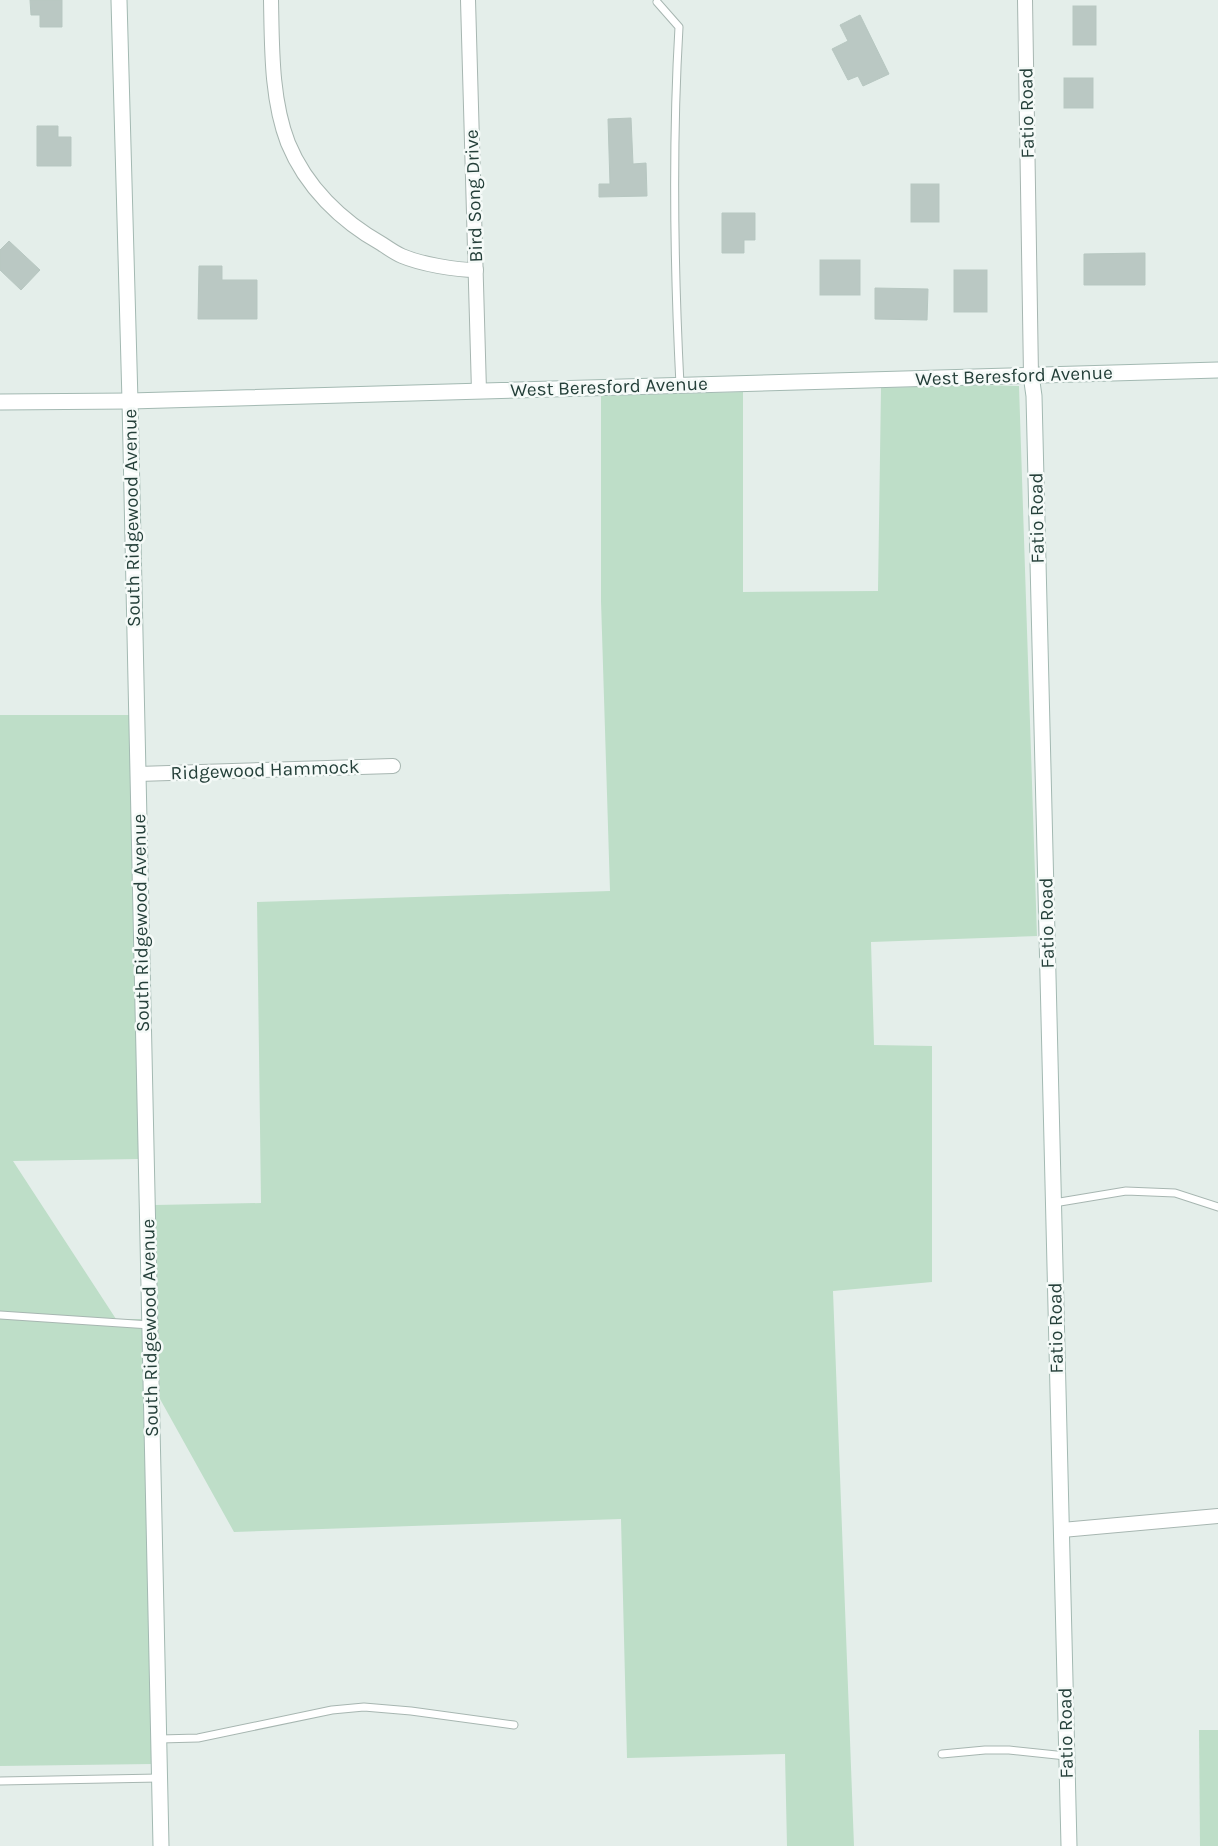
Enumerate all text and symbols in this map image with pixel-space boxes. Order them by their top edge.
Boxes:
street label: Fatio Road [1015,67,1039,159]
street label: Bird Song Drive [461,129,487,263]
street label: West Beresford Avenue [915,362,1113,390]
street label: West Beresford Avenue [510,373,708,401]
street label: South Ridgewood Avenue [119,409,145,627]
street label: Fatio Road [1025,472,1049,564]
street label: Ridgewood Hammock [170,756,360,784]
street label: South Ridgewood Avenue [128,814,154,1032]
street label: Fatio Road [1035,877,1059,969]
street label: South Ridgewood Avenue [137,1219,163,1437]
street label: Fatio Road [1044,1282,1068,1374]
street label: Fatio Road [1054,1687,1078,1779]

